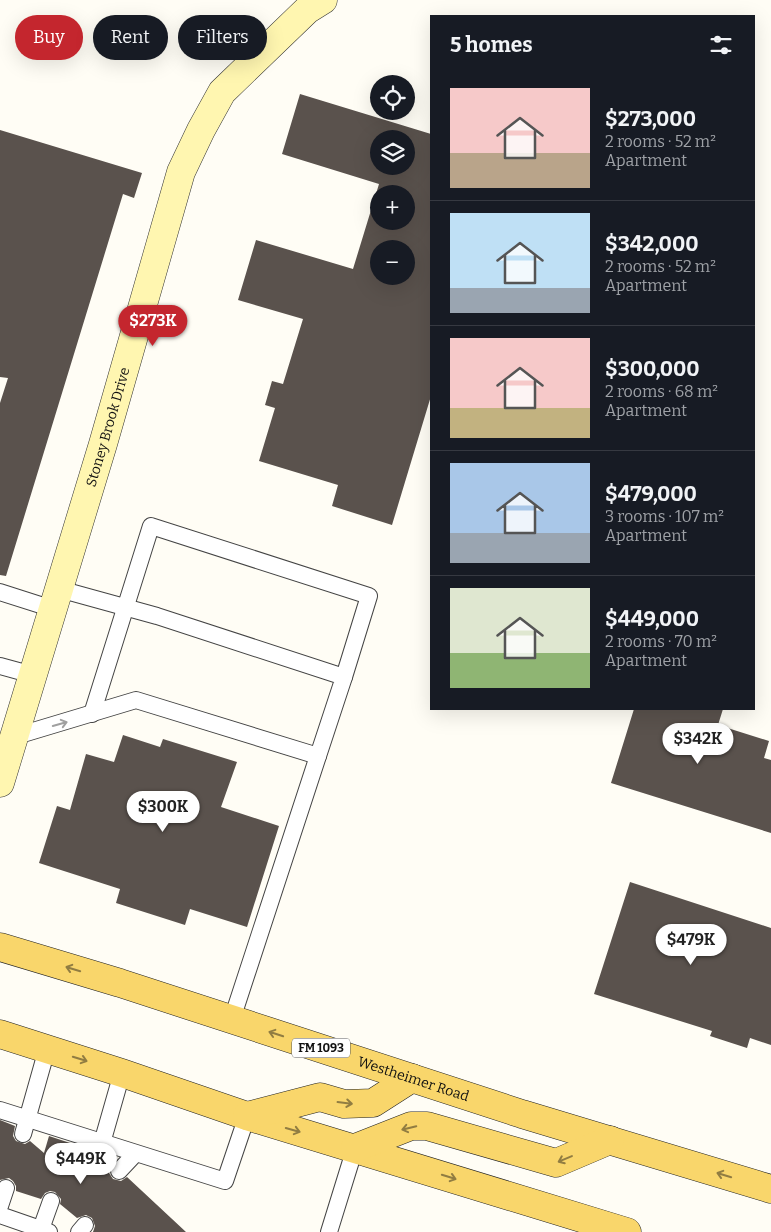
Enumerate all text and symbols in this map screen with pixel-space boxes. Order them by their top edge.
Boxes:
chip: Buy [15,15,83,60]
chip: Rent [93,15,168,60]
chip: Filters [178,15,267,60]
icon: filters [707,31,735,59]
text: 5 homes [450,32,533,58]
map controls [370,75,415,285]
button: locate [370,75,415,120]
text: $273,000 [605,106,696,132]
icon: home [490,108,550,168]
button: layers [370,130,415,175]
text: 2 rooms · 52 m² [605,132,716,151]
text: Apartment [605,151,687,170]
button: + [370,185,415,230]
text: $342,000 [605,231,699,257]
icon: home [490,233,550,293]
button: − [370,240,415,285]
text: 2 rooms · 52 m² [605,257,716,276]
text: Apartment [605,276,687,295]
pin: $273K [118,304,188,347]
text: $273K [129,311,177,330]
text: $300,000 [605,356,700,382]
icon: home [490,358,550,418]
street label: Stoney Brook Drive [82,365,133,489]
text: 2 rooms · 68 m² [605,382,718,401]
text: Apartment [605,401,687,420]
text: $479,000 [605,481,697,507]
icon: home [490,483,550,543]
text: 3 rooms · 107 m² [605,507,724,526]
text: Apartment [605,526,687,545]
text: $449,000 [605,606,699,632]
icon: home [490,608,550,668]
text: 2 rooms · 70 m² [605,632,717,651]
text: Apartment [605,651,687,670]
one-way arrow [52,718,68,728]
pin: $342K [663,722,733,765]
text: $342K [673,729,723,748]
pin: $300K [128,790,198,833]
text: $300K [138,797,188,816]
pin: $479K [656,924,726,966]
text: $479K [667,930,715,949]
one-way arrow [65,963,81,973]
one-way arrow [269,1029,285,1038]
road number: FM 1093 [292,1038,350,1058]
street label: Westheimer Road [356,1053,471,1105]
one-way arrow [71,1055,87,1065]
one-way arrow [336,1098,352,1108]
one-way arrow [401,1124,417,1133]
one-way arrow [285,1126,301,1135]
pin: $449K [46,1142,116,1185]
text: $449K [56,1149,106,1168]
one-way arrow [558,1155,573,1165]
one-way arrow [717,1169,733,1179]
one-way arrow [441,1173,457,1183]

